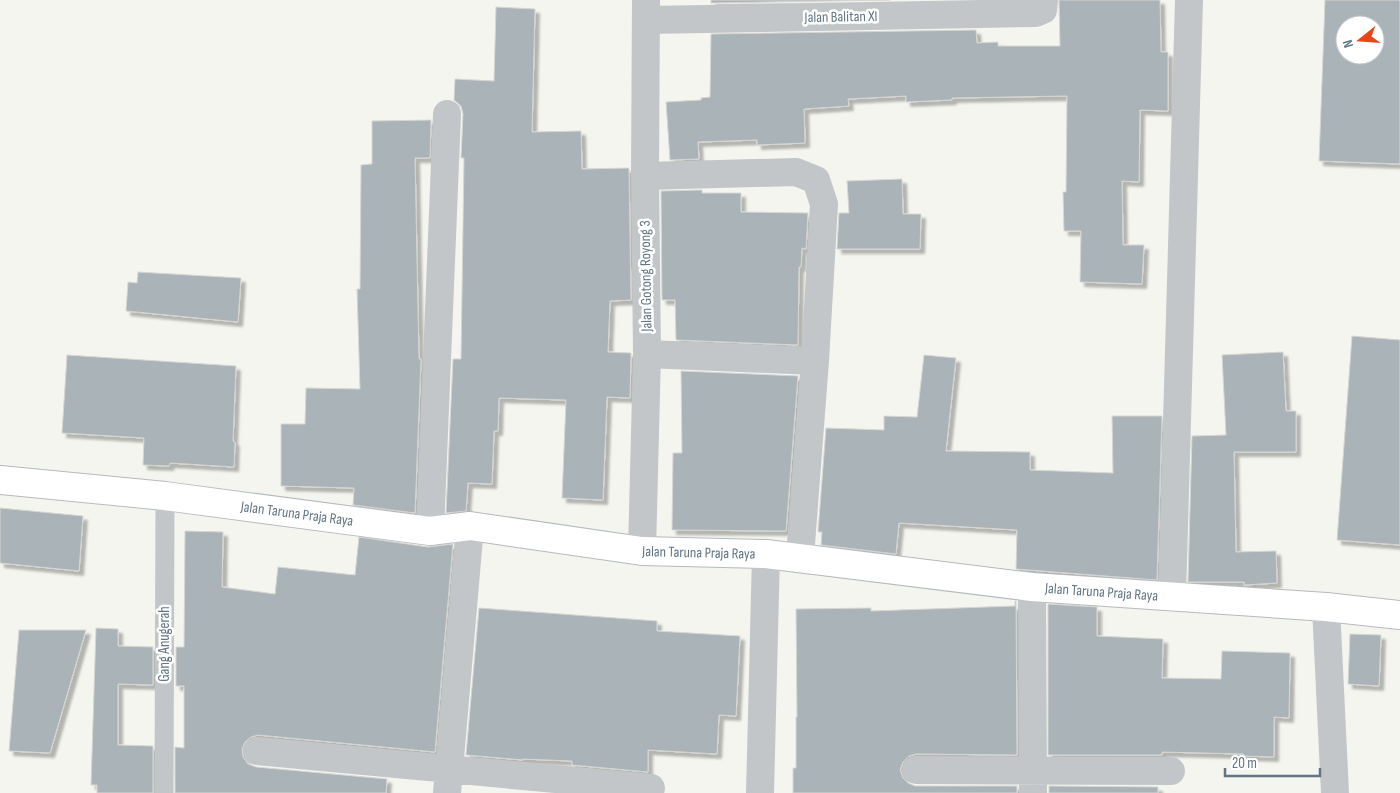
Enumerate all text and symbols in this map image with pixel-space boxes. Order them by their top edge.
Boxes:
street label: Jalan Balitan XI [803,7,878,27]
north arrow [1335,15,1385,65]
text: N [1339,38,1357,50]
street label: Jalan Gotong Royong 3 [636,220,656,333]
street label: Jalan Taruna Praja Raya [239,496,355,530]
street label: Jalan Taruna Praja Raya [641,541,756,563]
street label: Jalan Taruna Praja Raya [1043,578,1159,605]
street label: Gang Anugerah [155,606,174,682]
scale bar [1225,746,1320,778]
text: 20 m [1232,754,1257,773]

